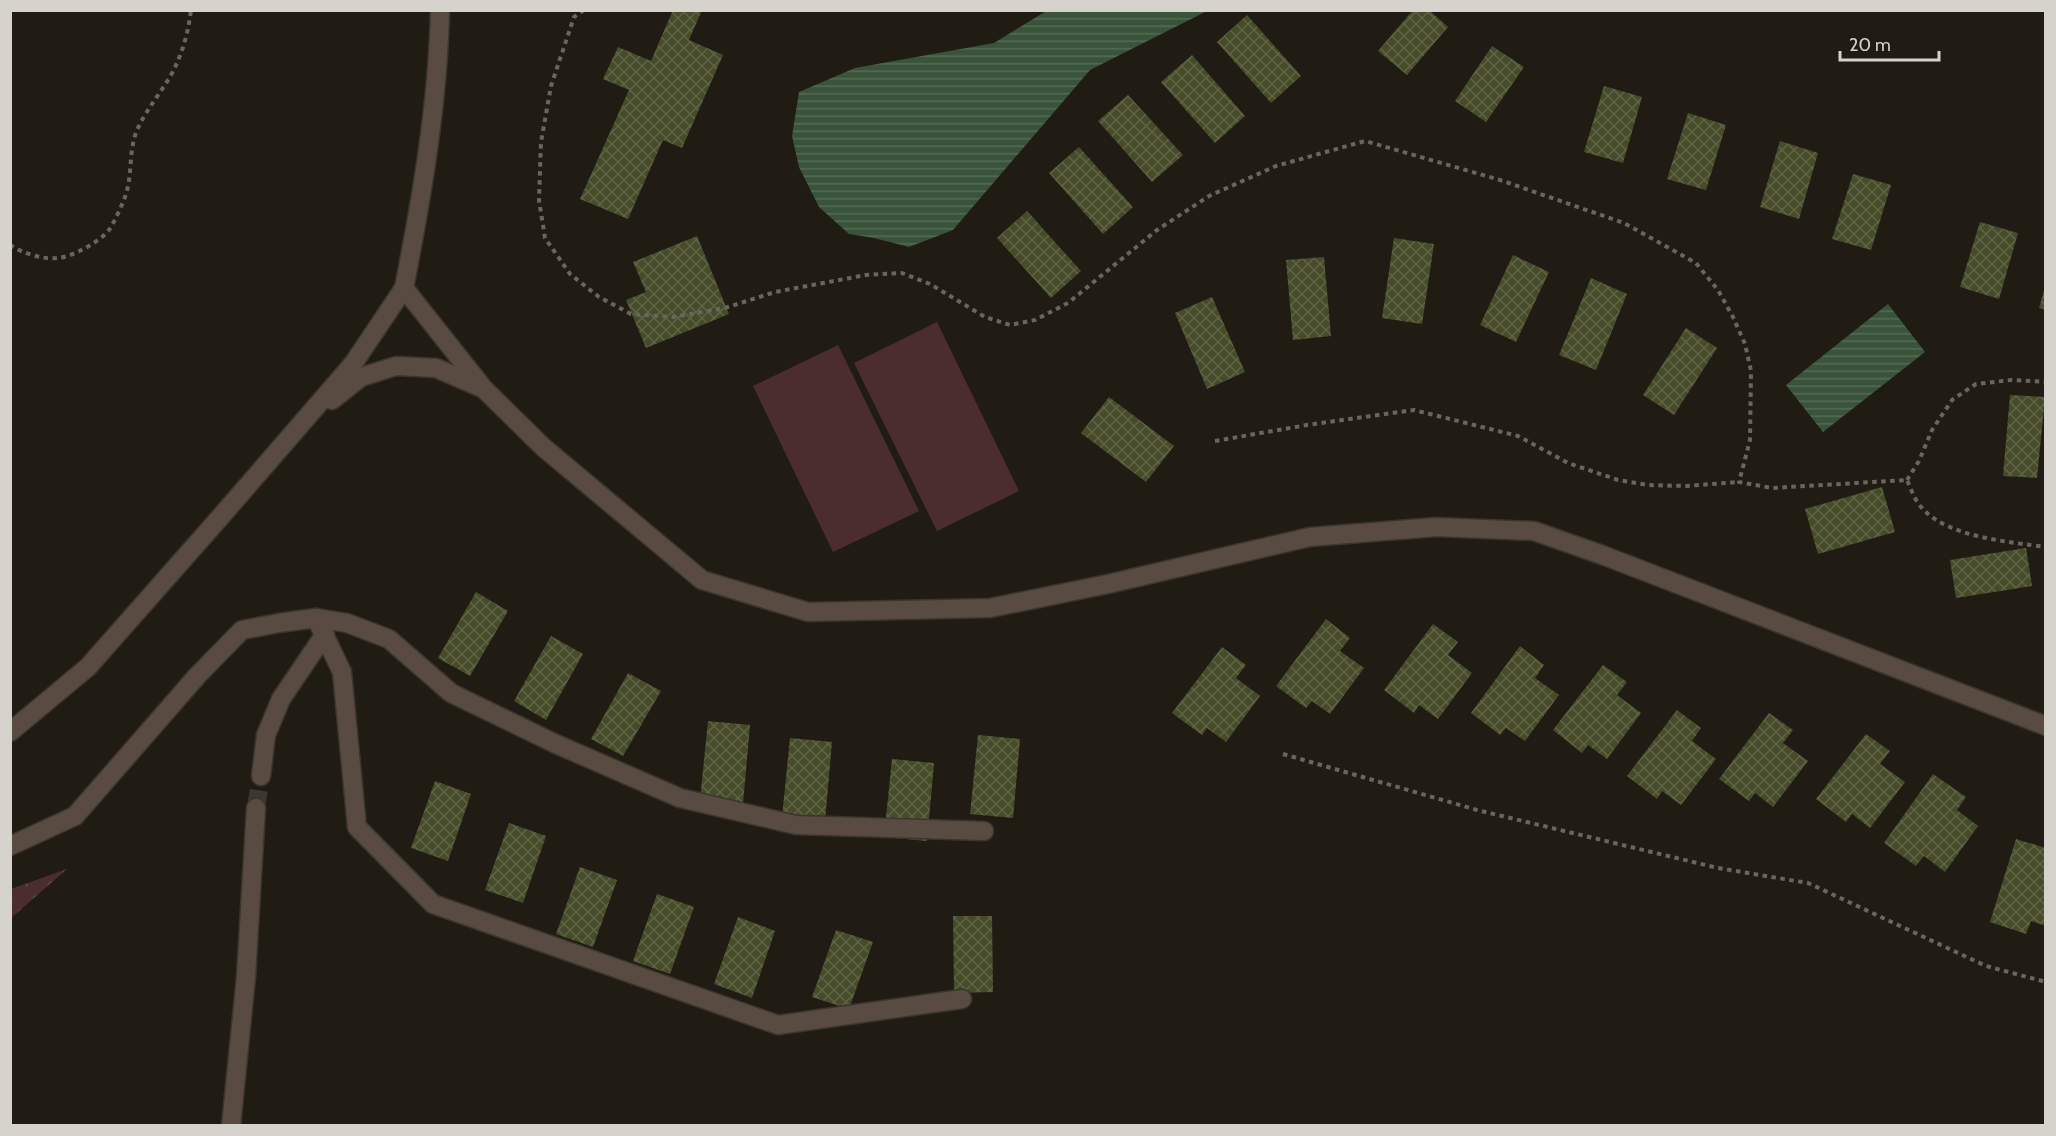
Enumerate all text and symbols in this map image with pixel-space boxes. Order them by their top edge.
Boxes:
scale bar [1840,24,1939,62]
text: 20 m [1849,34,1891,56]

